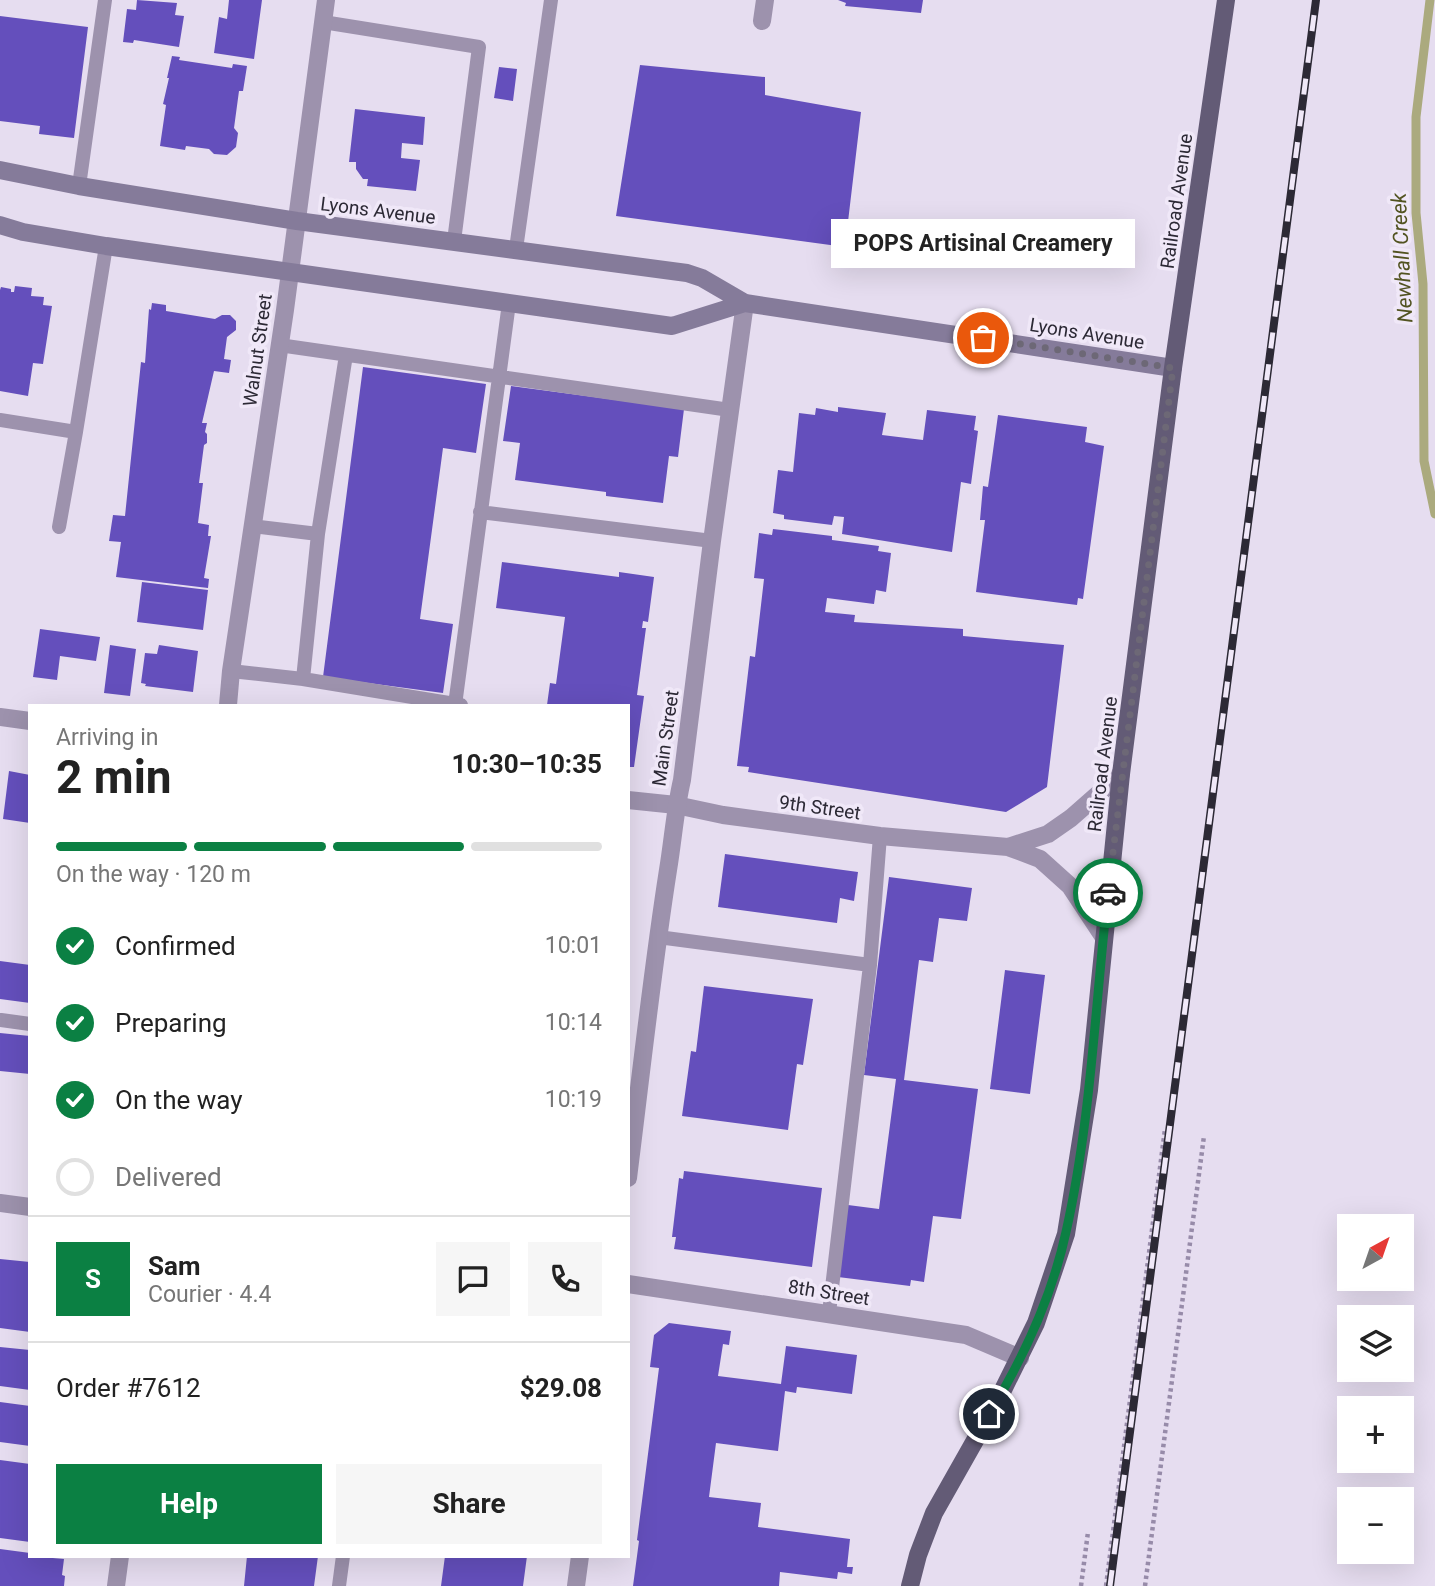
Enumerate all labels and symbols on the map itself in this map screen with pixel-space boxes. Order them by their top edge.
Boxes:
street label: Railroad Avenue [1156,132,1197,270]
street label: Lyons Avenue [319,192,437,229]
water label: Newhall Creek [1387,192,1417,323]
callout: POPS Artisinal Creamery [831,219,1135,268]
street label: Walnut Street [238,292,277,408]
pin [953,308,1013,368]
street label: Lyons Avenue [1028,313,1146,354]
street label: Main Street [647,689,684,788]
street label: Railroad Avenue [1083,695,1122,833]
street label: 9th Street [778,790,862,825]
courier [1073,858,1143,928]
north arrow [1337,1214,1414,1292]
street label: 8th Street [787,1275,871,1310]
pin [959,1384,1019,1444]

